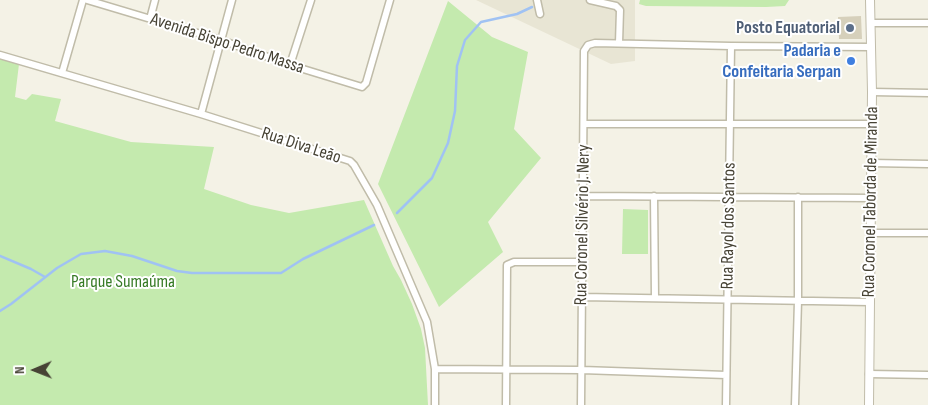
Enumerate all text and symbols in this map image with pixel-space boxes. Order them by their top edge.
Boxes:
street label: Avenida Bispo Pedro Massa [147,9,307,79]
place label: Posto Equatorial [736,17,840,39]
marker: Posto Equatorial [844,22,856,34]
place label: Padaria e Confeitaria Serpan [722,40,841,82]
marker: Padaria e Confeitaria Serpan [845,55,857,67]
street label: Rua Coronel Taborda de Miranda [859,106,883,298]
street label: Rua Diva Leão [258,123,344,169]
street label: Rua Coronel Silvério J. Nery [571,144,595,306]
street label: Rua Rayol dos Santos [717,162,741,290]
park label: Parque Sumaúma [71,271,175,293]
north arrow [10,345,60,395]
text: N [11,366,28,374]

